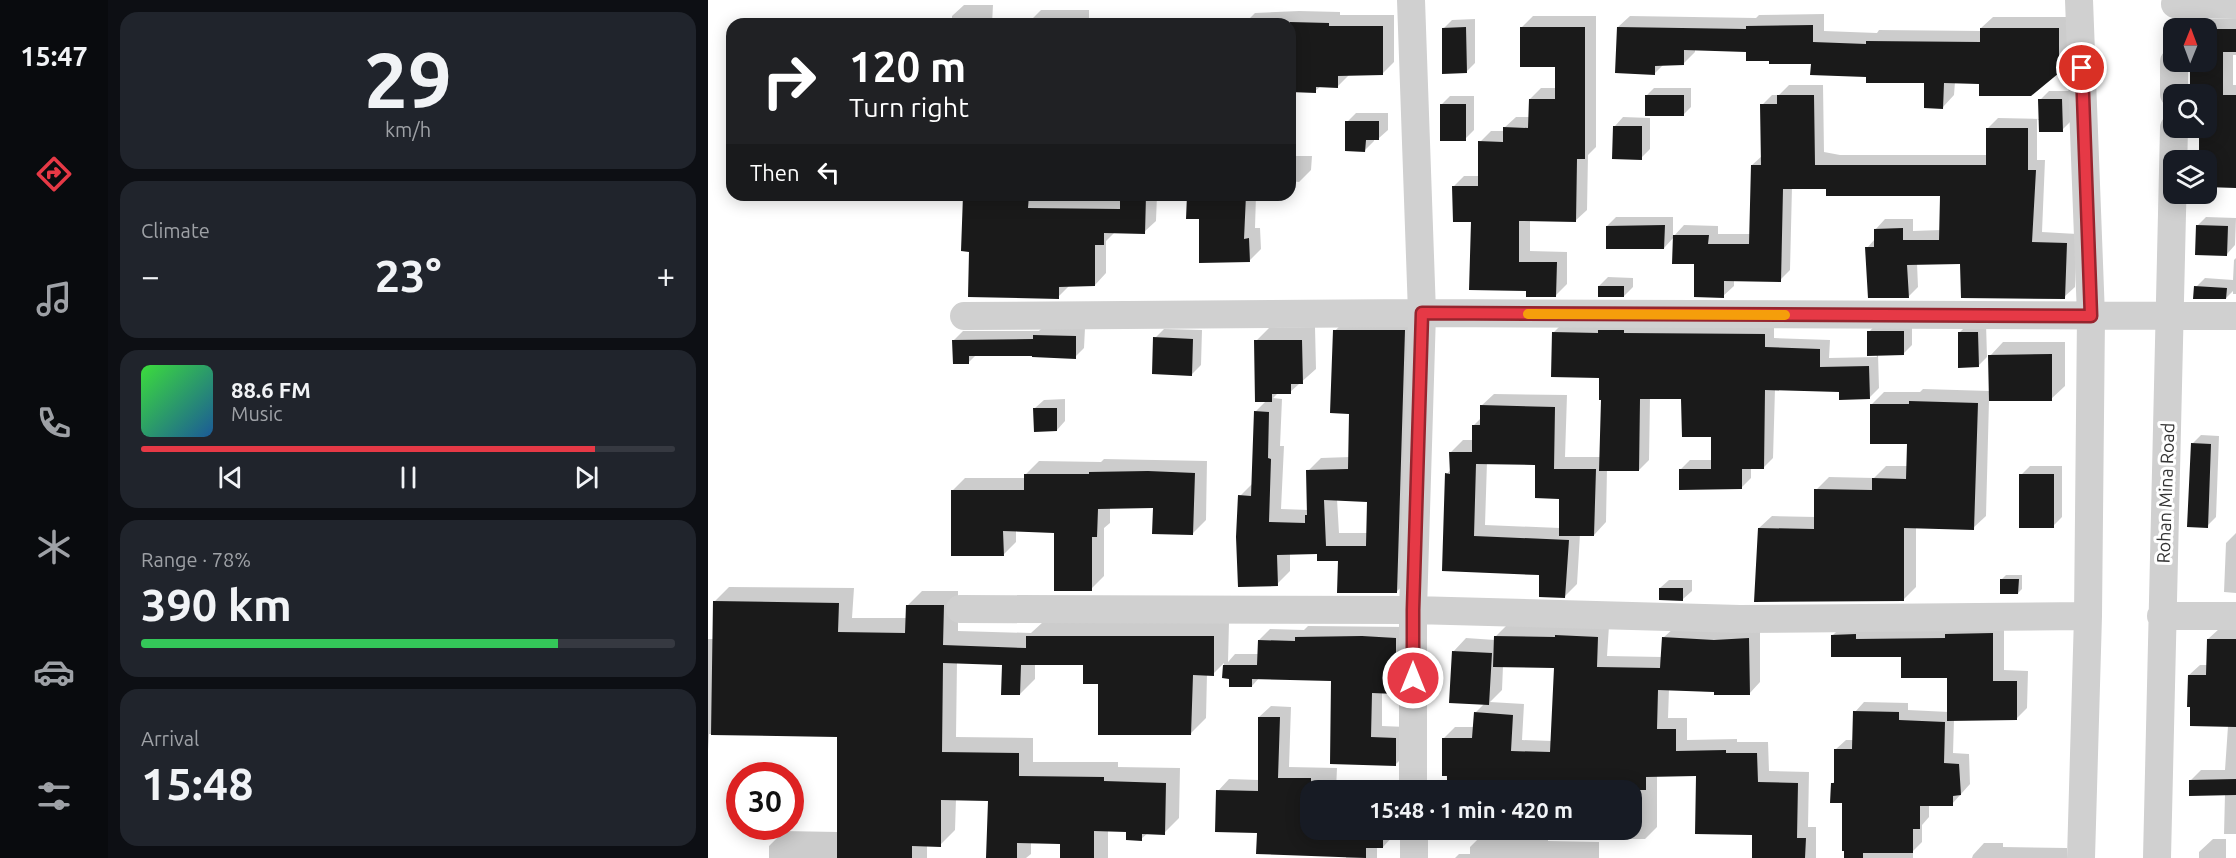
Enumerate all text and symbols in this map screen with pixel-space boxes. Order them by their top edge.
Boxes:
north arrow [2163,18,2217,72]
map controls [2163,18,2217,204]
text: 29 [364,35,452,123]
text: 15:47 [20,41,88,71]
icon: right [750,42,828,120]
pin [2056,42,2107,93]
text: 120 m [849,43,966,90]
icon: arrive [2065,51,2098,84]
button: search [2163,84,2217,138]
text: Turn right [849,92,969,122]
text: km/h [385,118,431,141]
button: layers [2163,150,2217,204]
icon: directions [33,153,75,195]
icon: left [812,156,845,189]
text: Then [750,160,800,185]
text: Climate [141,219,210,242]
text: 23° [375,250,441,301]
text: − [141,257,160,294]
text: + [656,257,675,294]
icon: music [33,278,75,320]
text: 88.6 FM [231,377,311,402]
icon: phone [33,402,75,444]
text: Music [231,402,283,425]
street label: Rohan Mina Road [2153,422,2177,564]
icon: previous [214,461,247,494]
icon: pause [392,461,425,494]
icon: next [570,461,603,494]
icon: climate [33,526,75,568]
text: Range · 78% [141,548,251,571]
text: 390 km [141,579,292,630]
position arrow [1381,646,1445,710]
icon: car [33,651,75,693]
text: Arrival [141,727,199,750]
text: 15:48 [141,758,254,809]
speed limit sign: 30 [726,762,804,840]
icon: filters [33,775,75,817]
text: 15:48 · 1 min · 420 m [1369,797,1573,822]

